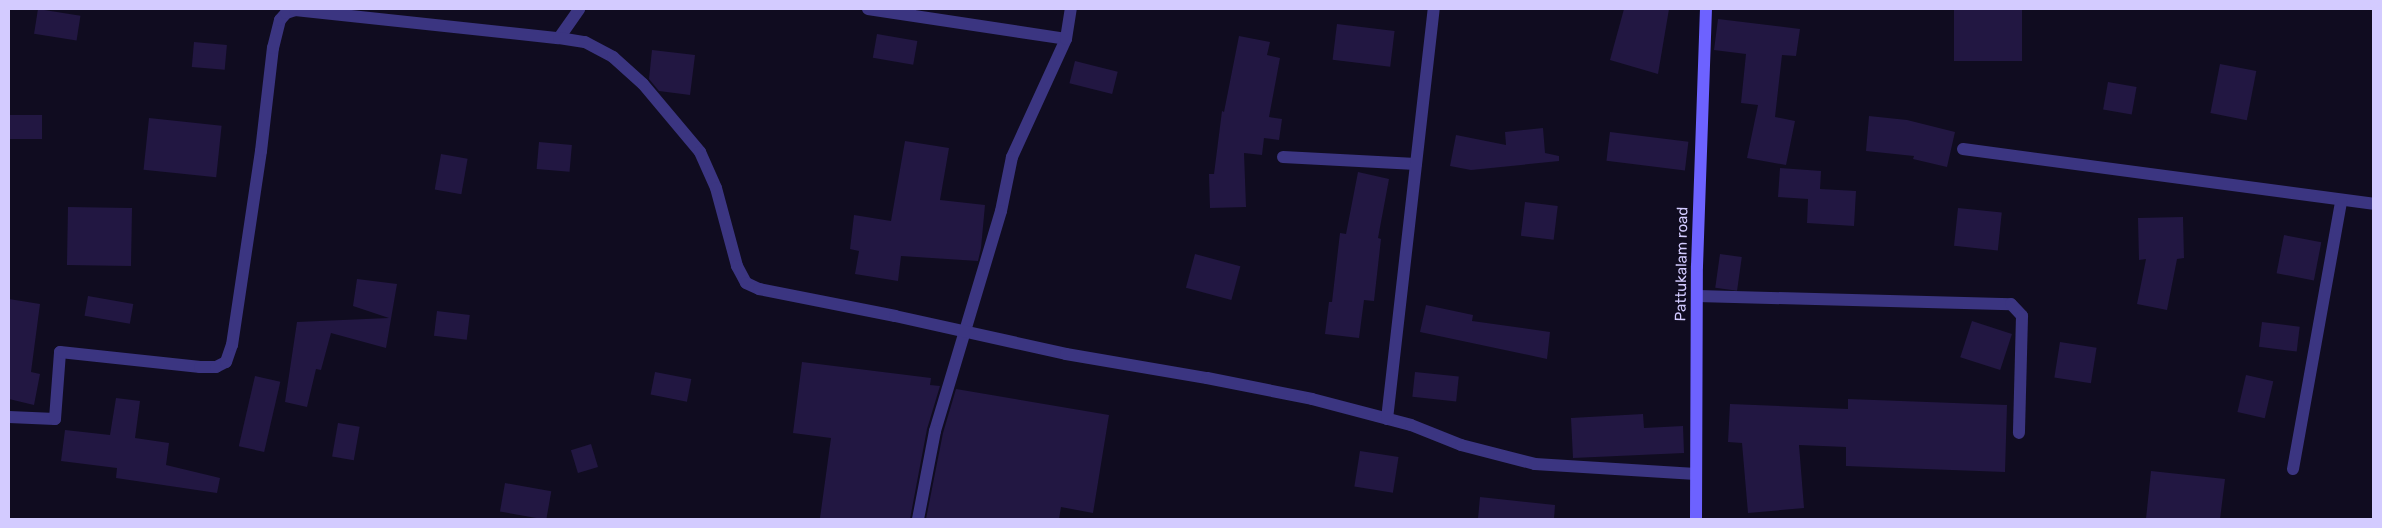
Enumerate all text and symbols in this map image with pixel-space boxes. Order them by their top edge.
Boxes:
street label: Pattukalam road [1672,207,1692,321]

